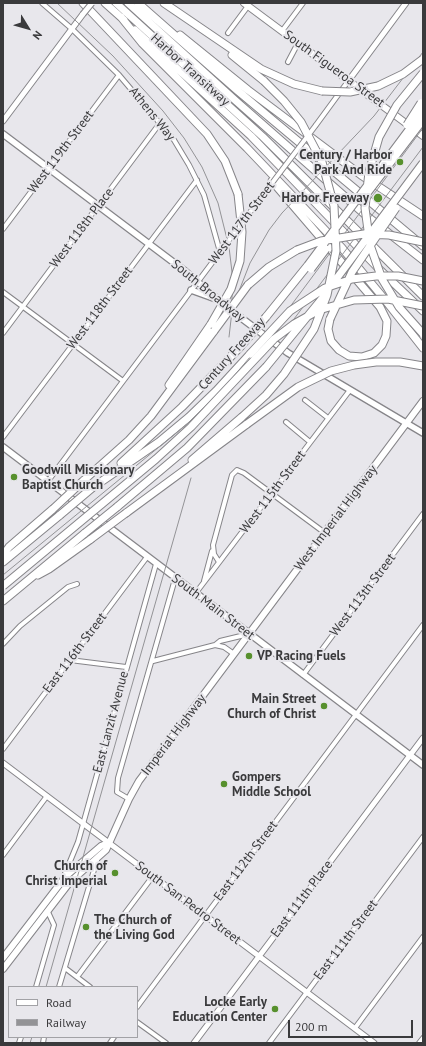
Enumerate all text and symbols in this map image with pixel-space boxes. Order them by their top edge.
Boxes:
north arrow [8,8,48,48]
street label: South Figueroa Street [280,27,388,111]
text: N [30,28,45,42]
street label: Harbor Transitway [147,31,233,109]
street label: Athens Way [126,84,178,144]
street label: West 119th Street [25,108,97,196]
place label: Century / Harbor Park And Ride [299,147,392,178]
marker: Century / Harbor Park And Ride [395,157,405,167]
street label: West 117th Street [206,179,278,267]
street label: West 118th Place [47,185,117,271]
place label: Harbor Freeway [281,190,369,206]
marker: Harbor Freeway [372,192,384,204]
street label: South Broadway [168,257,248,325]
street label: West 118th Street [64,264,136,352]
street label: Century Freeway [195,315,269,393]
street label: West 115th Street [237,448,309,536]
place label: Goodwill Missionary Baptist Church [22,462,134,493]
street label: West Imperial Highway [291,462,381,574]
marker: Goodwill Missionary Baptist Church [9,472,19,482]
street label: West 113th Street [327,551,399,639]
street label: South Main Street [168,571,258,643]
street label: East 116th Street [40,610,110,696]
place label: VP Racing Fuels [257,648,346,664]
marker: VP Racing Fuels [244,651,254,661]
street label: East Lanzit Avenue [90,669,132,775]
street label: Imperial Highway [138,691,210,779]
place label: Main Street Church of Christ [227,691,316,722]
marker: Main Street Church of Christ [319,701,329,711]
place label: Gompers Middle School [232,769,311,800]
marker: Gompers Middle School [219,779,229,789]
street label: East 112th Street [211,818,281,904]
street label: East 111th Place [268,857,336,941]
place label: Church of Christ Imperial [25,858,107,889]
street label: South San Pedro Street [132,858,244,948]
marker: Church of Christ Imperial [110,868,120,878]
street label: East 111th Street [311,897,381,983]
place label: The Church of the Living God [94,912,175,943]
marker: The Church of the Living God [81,922,91,932]
legend [8,986,138,1038]
place label: Locke Early Education Center [173,994,267,1025]
text: Road [46,995,71,1010]
marker: Locke Early Education Center [270,1004,280,1014]
scale bar [290,1012,415,1038]
text: Railway [46,1015,86,1030]
text: 200 m [295,1019,328,1034]

